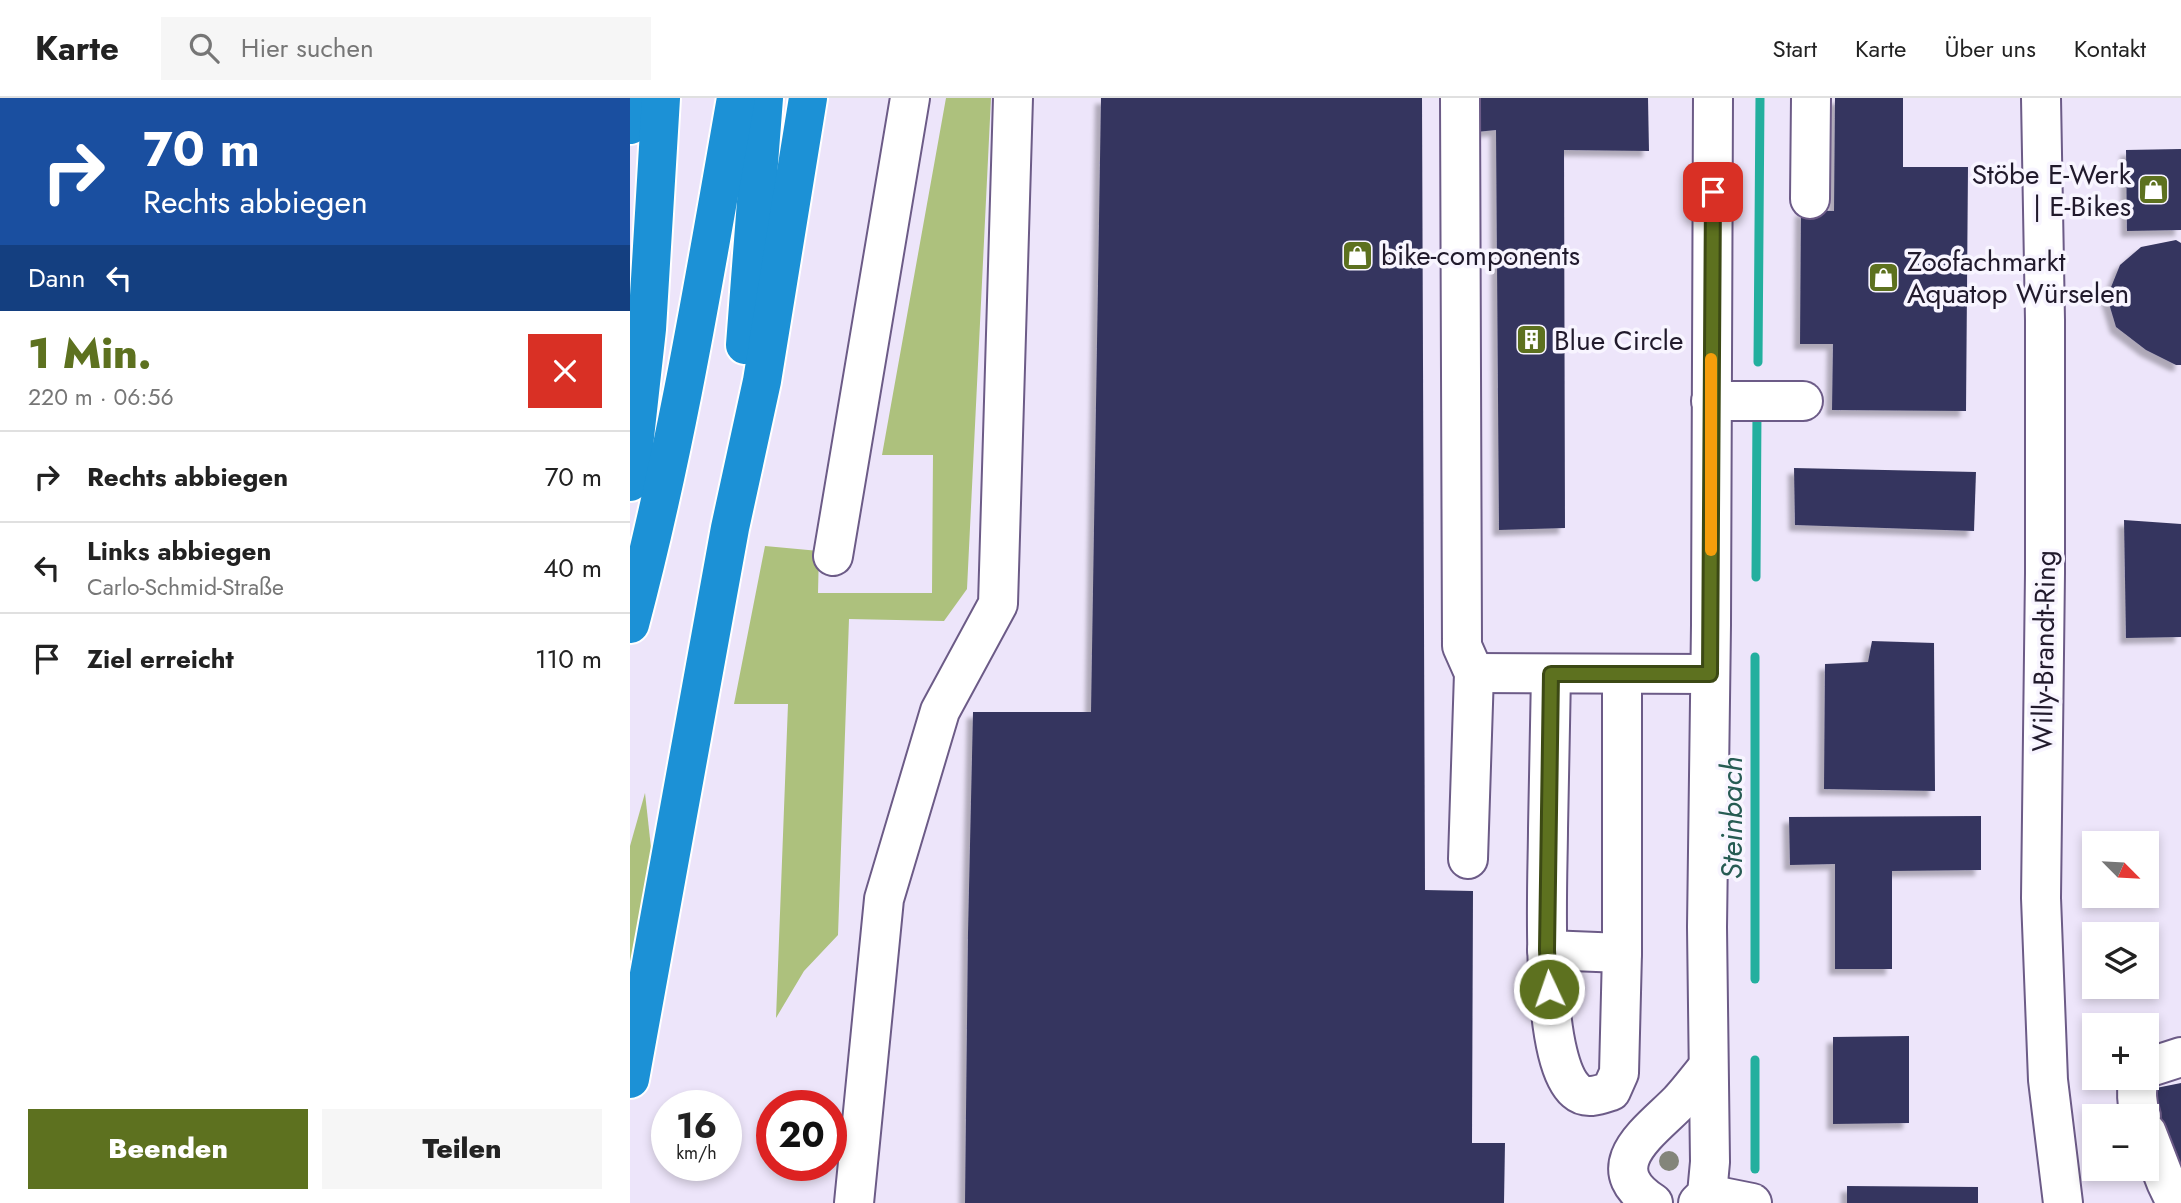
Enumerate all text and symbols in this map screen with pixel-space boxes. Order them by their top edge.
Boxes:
search box [161,17,651,80]
text: Karte [35,25,119,72]
icon: search [185,29,223,67]
text: Hier suchen [241,29,374,67]
text: Start [1773,31,1817,66]
text: Karte [1855,31,1906,66]
text: Über uns [1944,31,2036,66]
text: Kontakt [2074,31,2146,66]
text: 70 m [143,114,260,184]
icon: right [28,126,119,217]
place label: Stöbe E-Werk | E-Bikes [1972,154,2132,227]
pin [1683,162,1743,222]
icon: arrive [1694,173,1732,211]
shop icon: Stöbe E-Werk | E-Bikes [2137,173,2171,207]
text: Rechts abbiegen [143,179,368,225]
place label: bike-components [1381,235,1580,276]
shop icon: bike-components [1341,238,1375,272]
place label: Zoofachmarkt Aquatop Würselen [1907,241,2129,314]
text: Dann [28,259,86,297]
icon: left [100,259,138,297]
shop icon: Zoofachmarkt Aquatop Würselen [1867,260,1901,294]
place label: Blue Circle [1554,320,1683,361]
text: 1 Min. [28,323,152,384]
building icon: Blue Circle [1514,323,1548,357]
button: close [528,334,602,408]
text: 220 m · 06:56 [28,380,174,414]
icon: right [28,458,66,496]
text: Rechts abbiegen [87,458,288,496]
text: 70 m [545,458,602,496]
text: Links abbiegen [87,532,271,570]
icon: left [28,549,66,587]
text: 40 m [543,549,602,587]
street label: Willy-Brandt-Ring [2022,550,2066,752]
text: Carlo-Schmid-Straße [87,570,284,604]
icon: arrive [28,640,66,678]
text: Ziel erreicht [87,640,234,678]
text: 110 m [535,640,602,678]
water label: Steinbach [1710,756,1753,880]
north arrow [2082,831,2160,908]
map controls [2082,831,2159,1181]
button: layers [2082,922,2159,999]
position arrow [1512,952,1586,1026]
button: + [2082,1013,2159,1090]
speed limit sign: 20 [756,1090,847,1181]
text: 16 [676,1101,717,1151]
button: − [2082,1104,2159,1181]
button: Beenden [28,1109,308,1189]
button: Teilen [322,1109,602,1189]
text: km/h [676,1140,717,1166]

